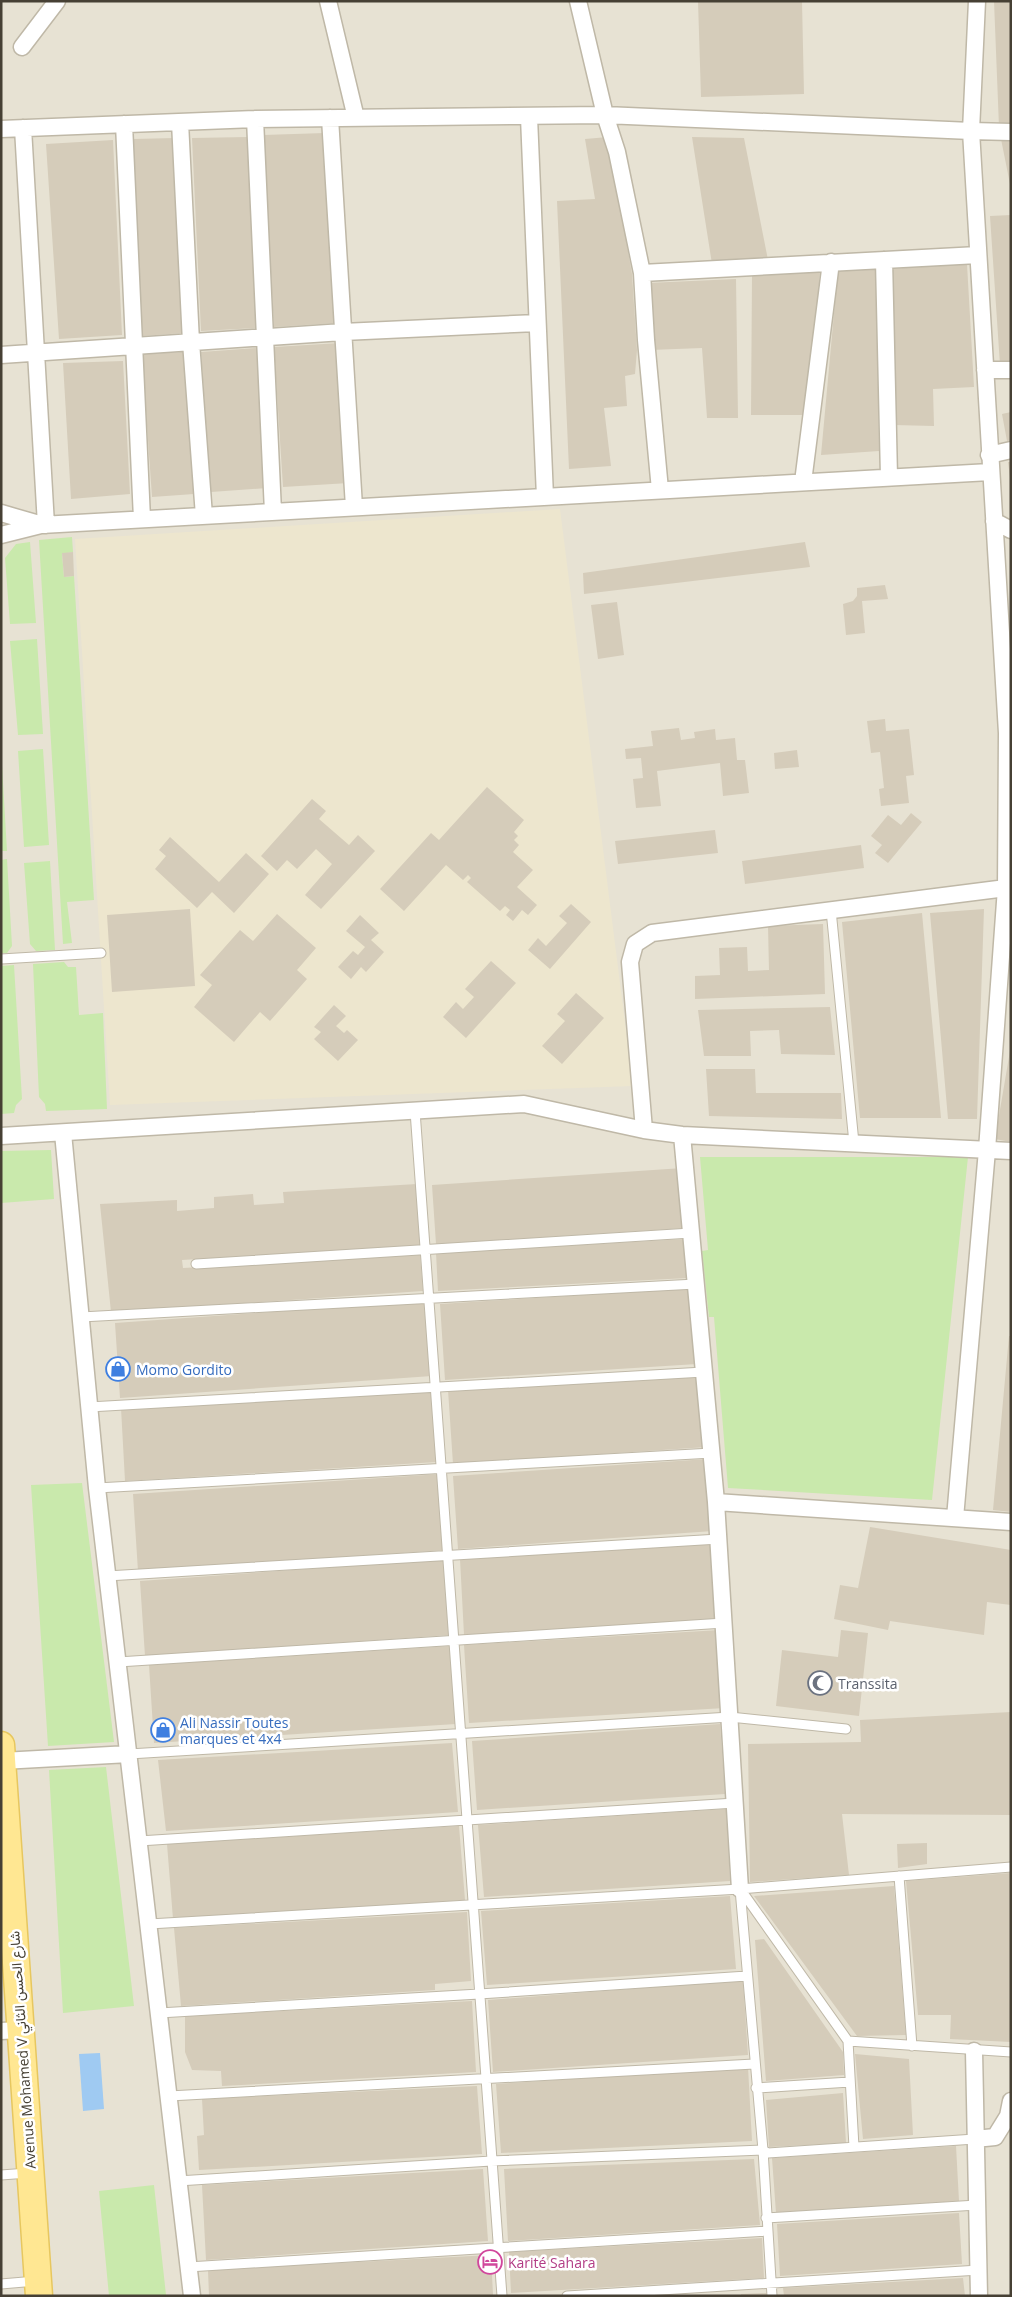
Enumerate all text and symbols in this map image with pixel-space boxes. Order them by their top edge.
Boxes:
shop icon: Momo Gordito [105,1356,131,1382]
place label: Momo Gordito [136,1360,232,1379]
mosque icon: Transsita [807,1670,833,1696]
place label: Transsita [838,1674,897,1693]
place label: Ali Nassir Toutes marques et 4x4 [180,1713,289,1748]
shop icon: Ali Nassir Toutes marques et 4x4 [150,1717,176,1743]
street label: Avenue Mohamed V شارع الحسن الثاني [4,1930,43,2170]
hotel icon: Karité Sahara [477,2249,503,2275]
place label: Karité Sahara [508,2253,595,2272]

